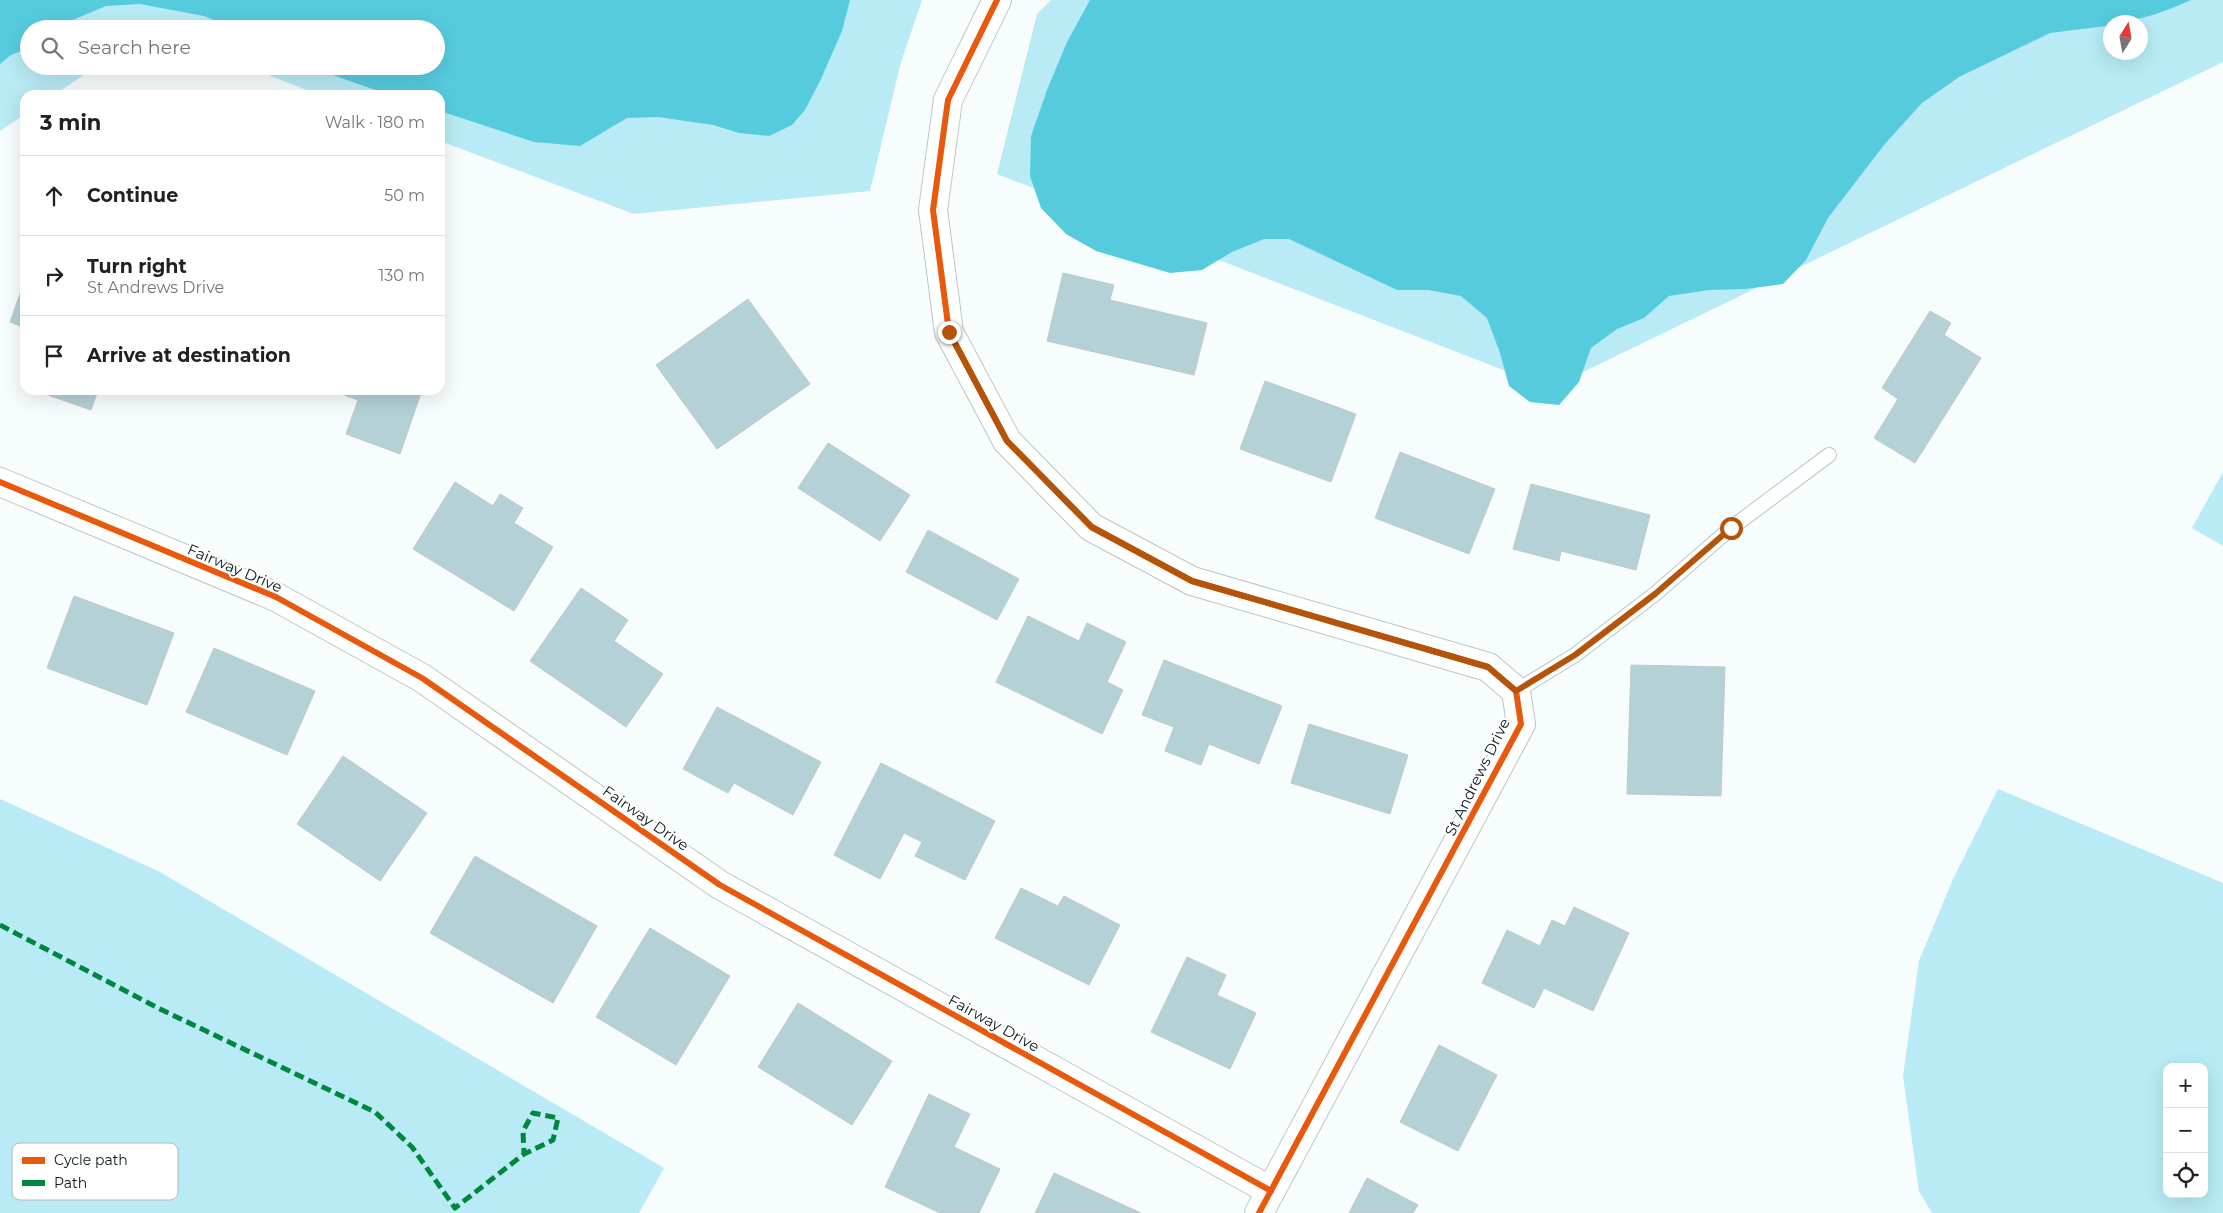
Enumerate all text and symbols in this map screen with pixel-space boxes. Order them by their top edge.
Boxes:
north arrow [2103,15,2148,60]
search box [20,20,445,75]
icon: search [38,34,66,62]
text: Search here [78,36,191,59]
text: 3 min [40,110,101,135]
text: Walk · 180 m [325,113,425,132]
icon: ahead [40,182,68,210]
text: Continue [87,184,178,207]
text: 50 m [384,186,425,205]
text: Turn right [87,255,187,278]
icon: right [40,262,68,290]
text: 130 m [378,266,425,285]
text: St Andrews Drive [87,278,224,297]
route end [938,321,961,344]
icon: arrive [40,342,68,370]
text: Arrive at destination [87,344,291,367]
route start [1720,517,1743,540]
street label: Fairway Drive [185,540,285,596]
street label: St Andrews Drive [1440,715,1514,839]
street label: Fairway Drive [599,781,693,855]
street label: Fairway Drive [945,990,1043,1056]
map controls [2163,1063,2208,1198]
button: + [2163,1063,2208,1108]
button: − [2163,1108,2208,1153]
legend [12,1143,178,1200]
text: Cycle path [54,1151,128,1169]
button: locate [2163,1153,2208,1198]
text: Path [54,1174,87,1192]

